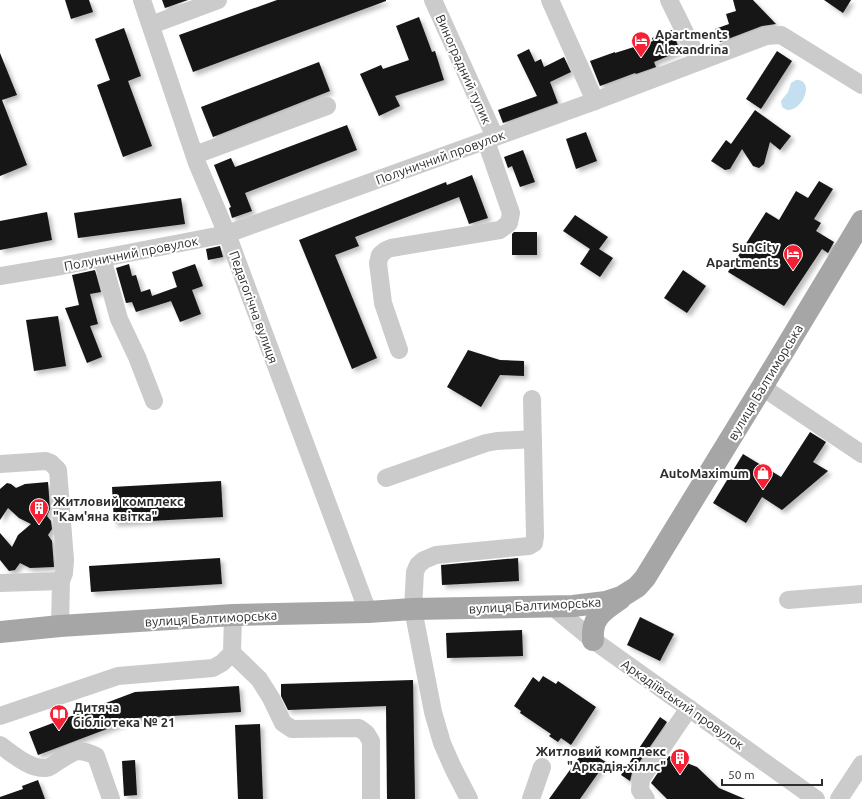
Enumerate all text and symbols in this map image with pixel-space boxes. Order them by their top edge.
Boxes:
street label: Виноградний тупик [434,12,495,126]
place label: Apartments Alexandrina [655,27,728,56]
hotel icon: Apartments Alexandrina [630,30,652,58]
street label: Полуничний провулок [374,127,507,187]
street label: Полуничний провулок [63,233,200,273]
place label: SunCity Apartments [706,240,779,269]
hotel icon: SunCity Apartments [782,243,804,271]
street label: Педагогічна вулиця [227,249,281,365]
street label: вулиця Балтиморська [725,322,805,442]
shop icon: AutoMaximum [752,462,774,490]
place label: AutoMaximum [660,466,749,480]
place label: Житловий комплекс "Кам'яна квітка" [53,494,184,523]
building icon: Житловий комплекс "Кам'яна квітка" [28,497,50,525]
street label: вулиця Балтиморська [468,595,602,615]
street label: вулиця Балтиморська [144,608,278,628]
street label: Аркадіївський провулок [619,656,747,752]
place label: Дитяча бібліотека № 21 [73,700,175,729]
library icon: Дитяча бібліотека № 21 [48,703,70,731]
place label: Житловий комплекс "Аркадія-хіллс" [536,744,667,773]
building icon: Житловий комплекс "Аркадія-хіллс" [669,747,691,775]
scale bar [722,761,822,787]
text: 50 m [728,768,755,781]

